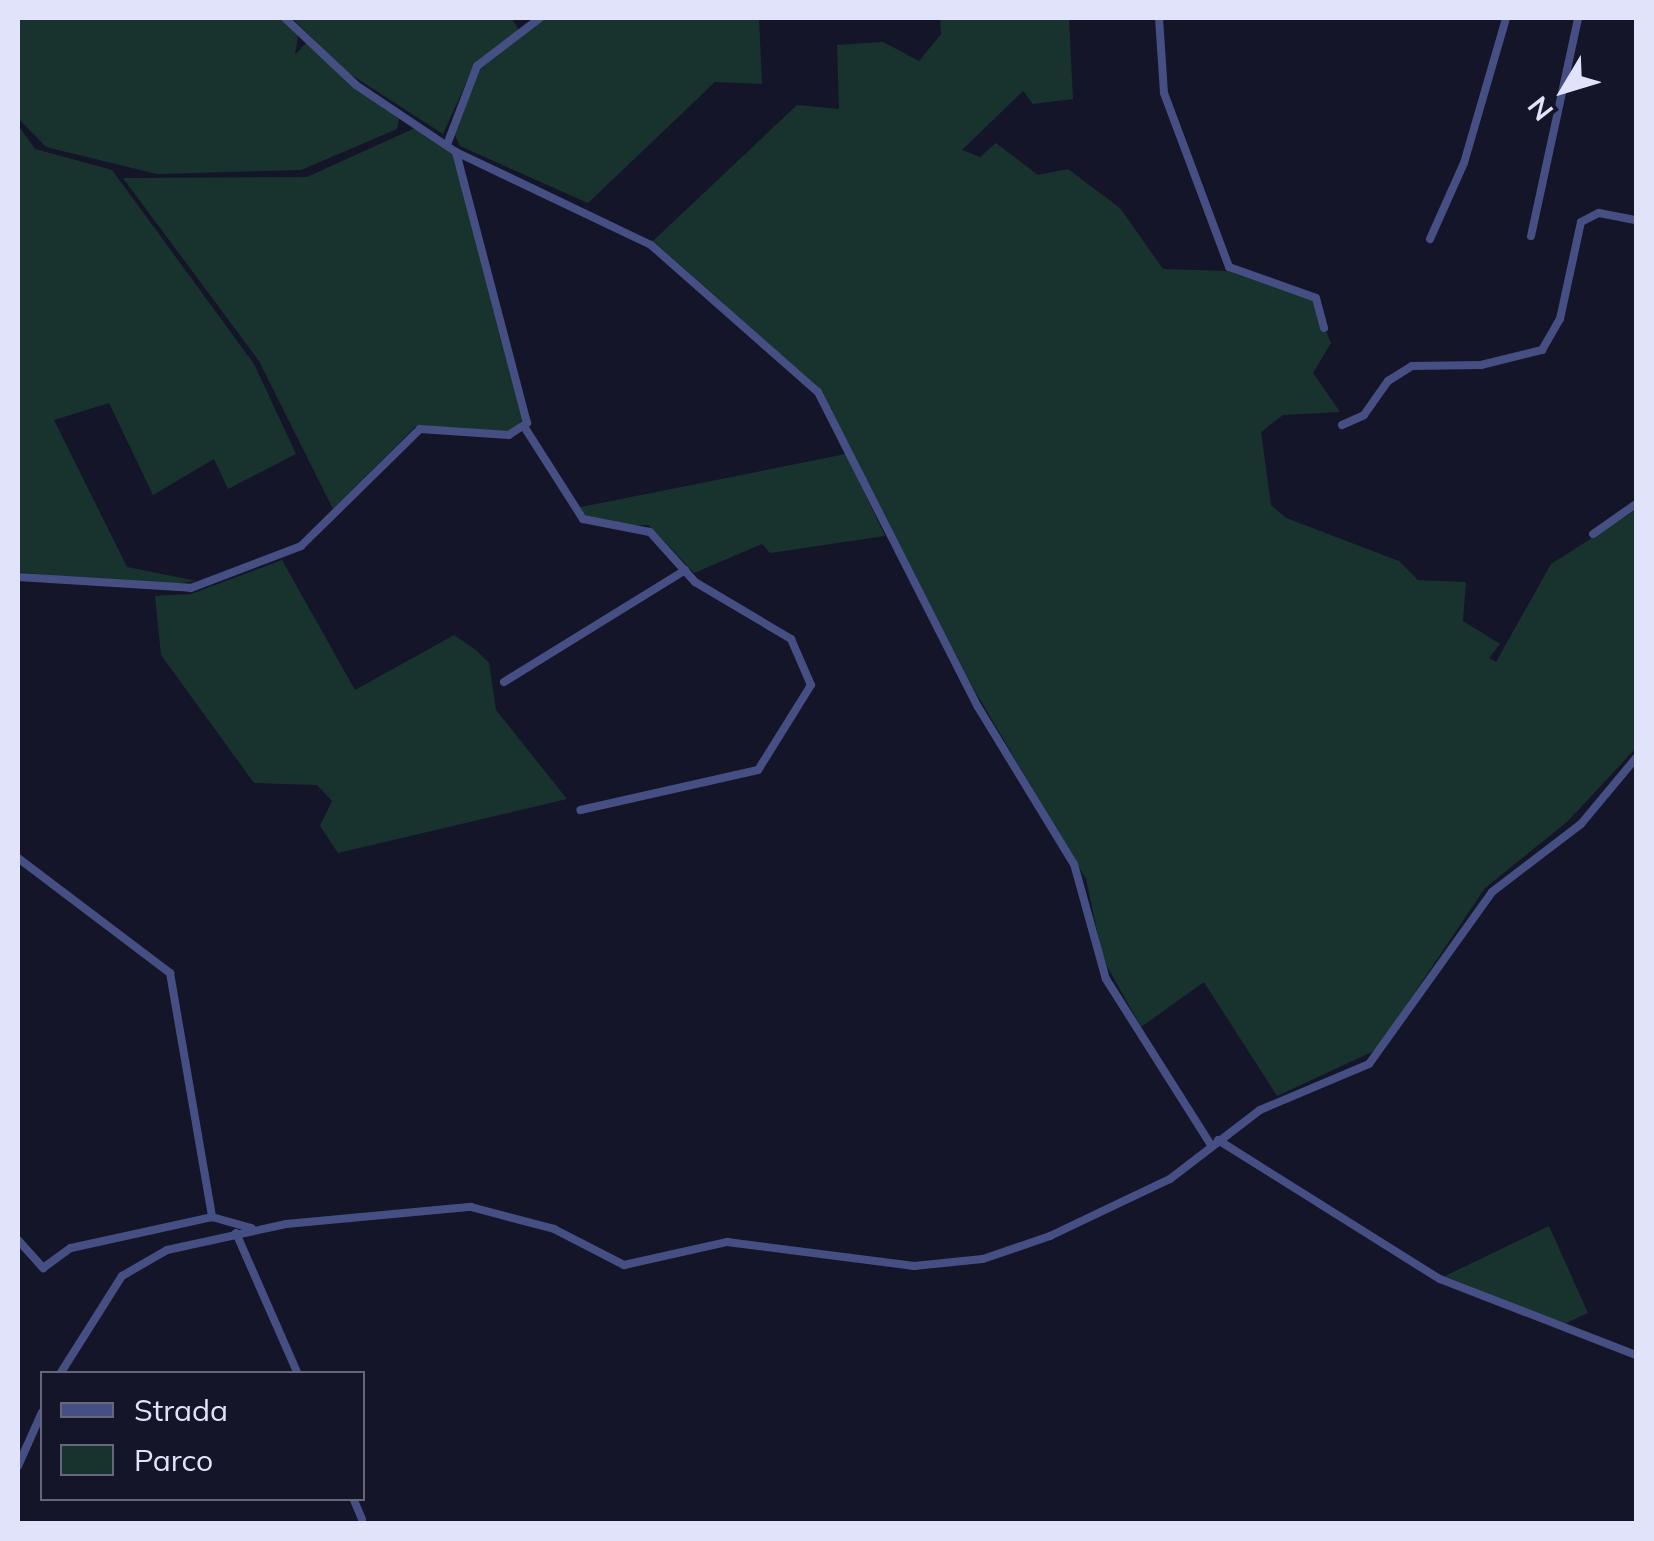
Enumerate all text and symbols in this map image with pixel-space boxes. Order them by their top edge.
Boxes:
north arrow [1514,40,1614,140]
text: N [1520,90,1560,128]
legend [40,1371,365,1501]
text: Strada [134,1391,228,1429]
text: Parco [134,1441,213,1479]

